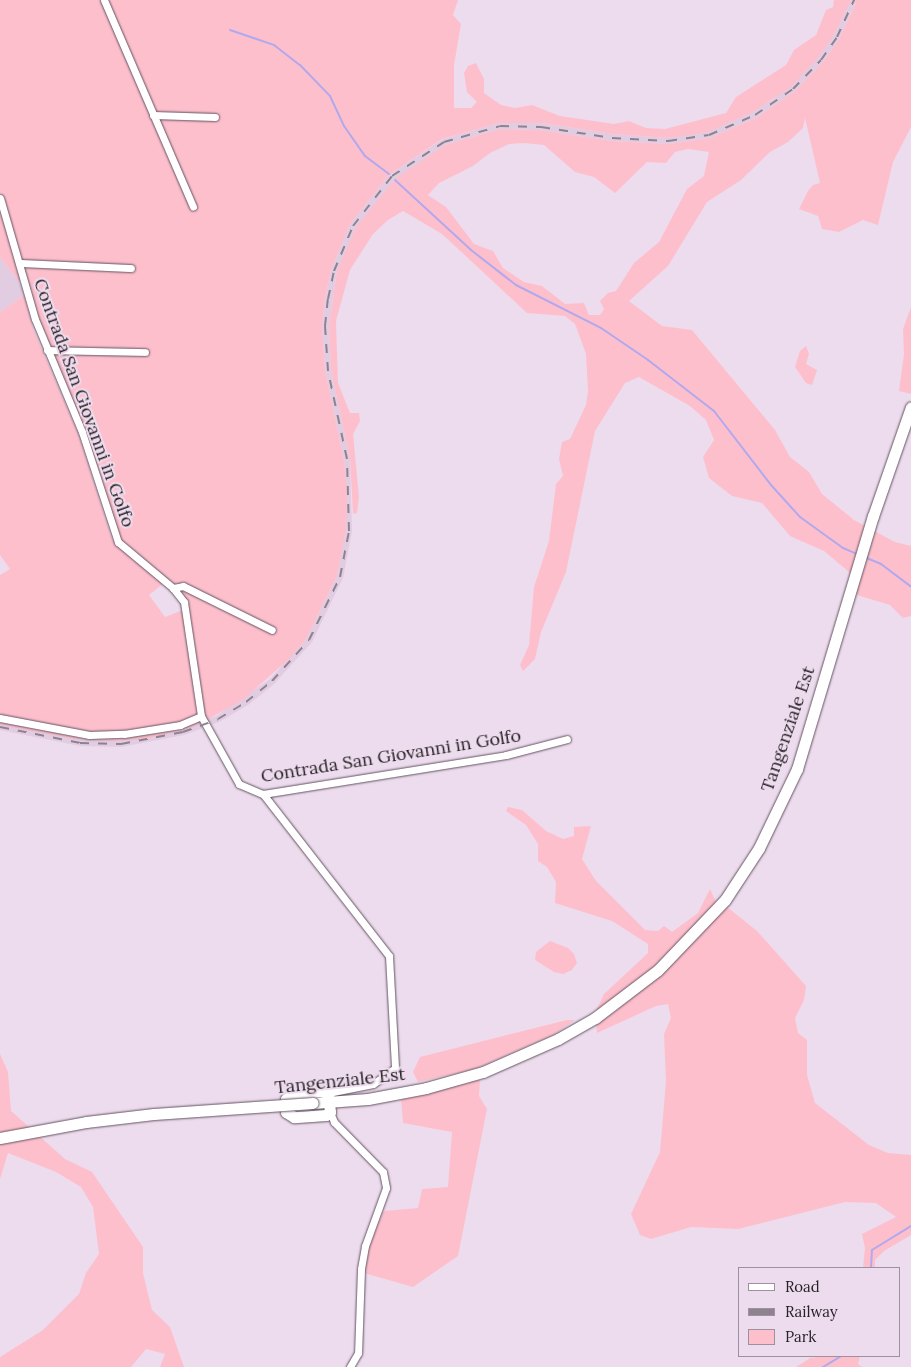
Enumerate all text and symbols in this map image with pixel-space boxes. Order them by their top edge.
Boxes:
street label: Contrada San Giovanni in Golfo [29,276,139,530]
street label: Tangenziale Est [756,663,820,795]
street label: Contrada San Giovanni in Golfo [259,725,523,787]
street label: Tangenziale Est [274,1063,406,1099]
legend [738,1267,901,1357]
text: Road [785,1277,820,1296]
text: Railway [785,1302,838,1321]
text: Park [785,1327,816,1346]

